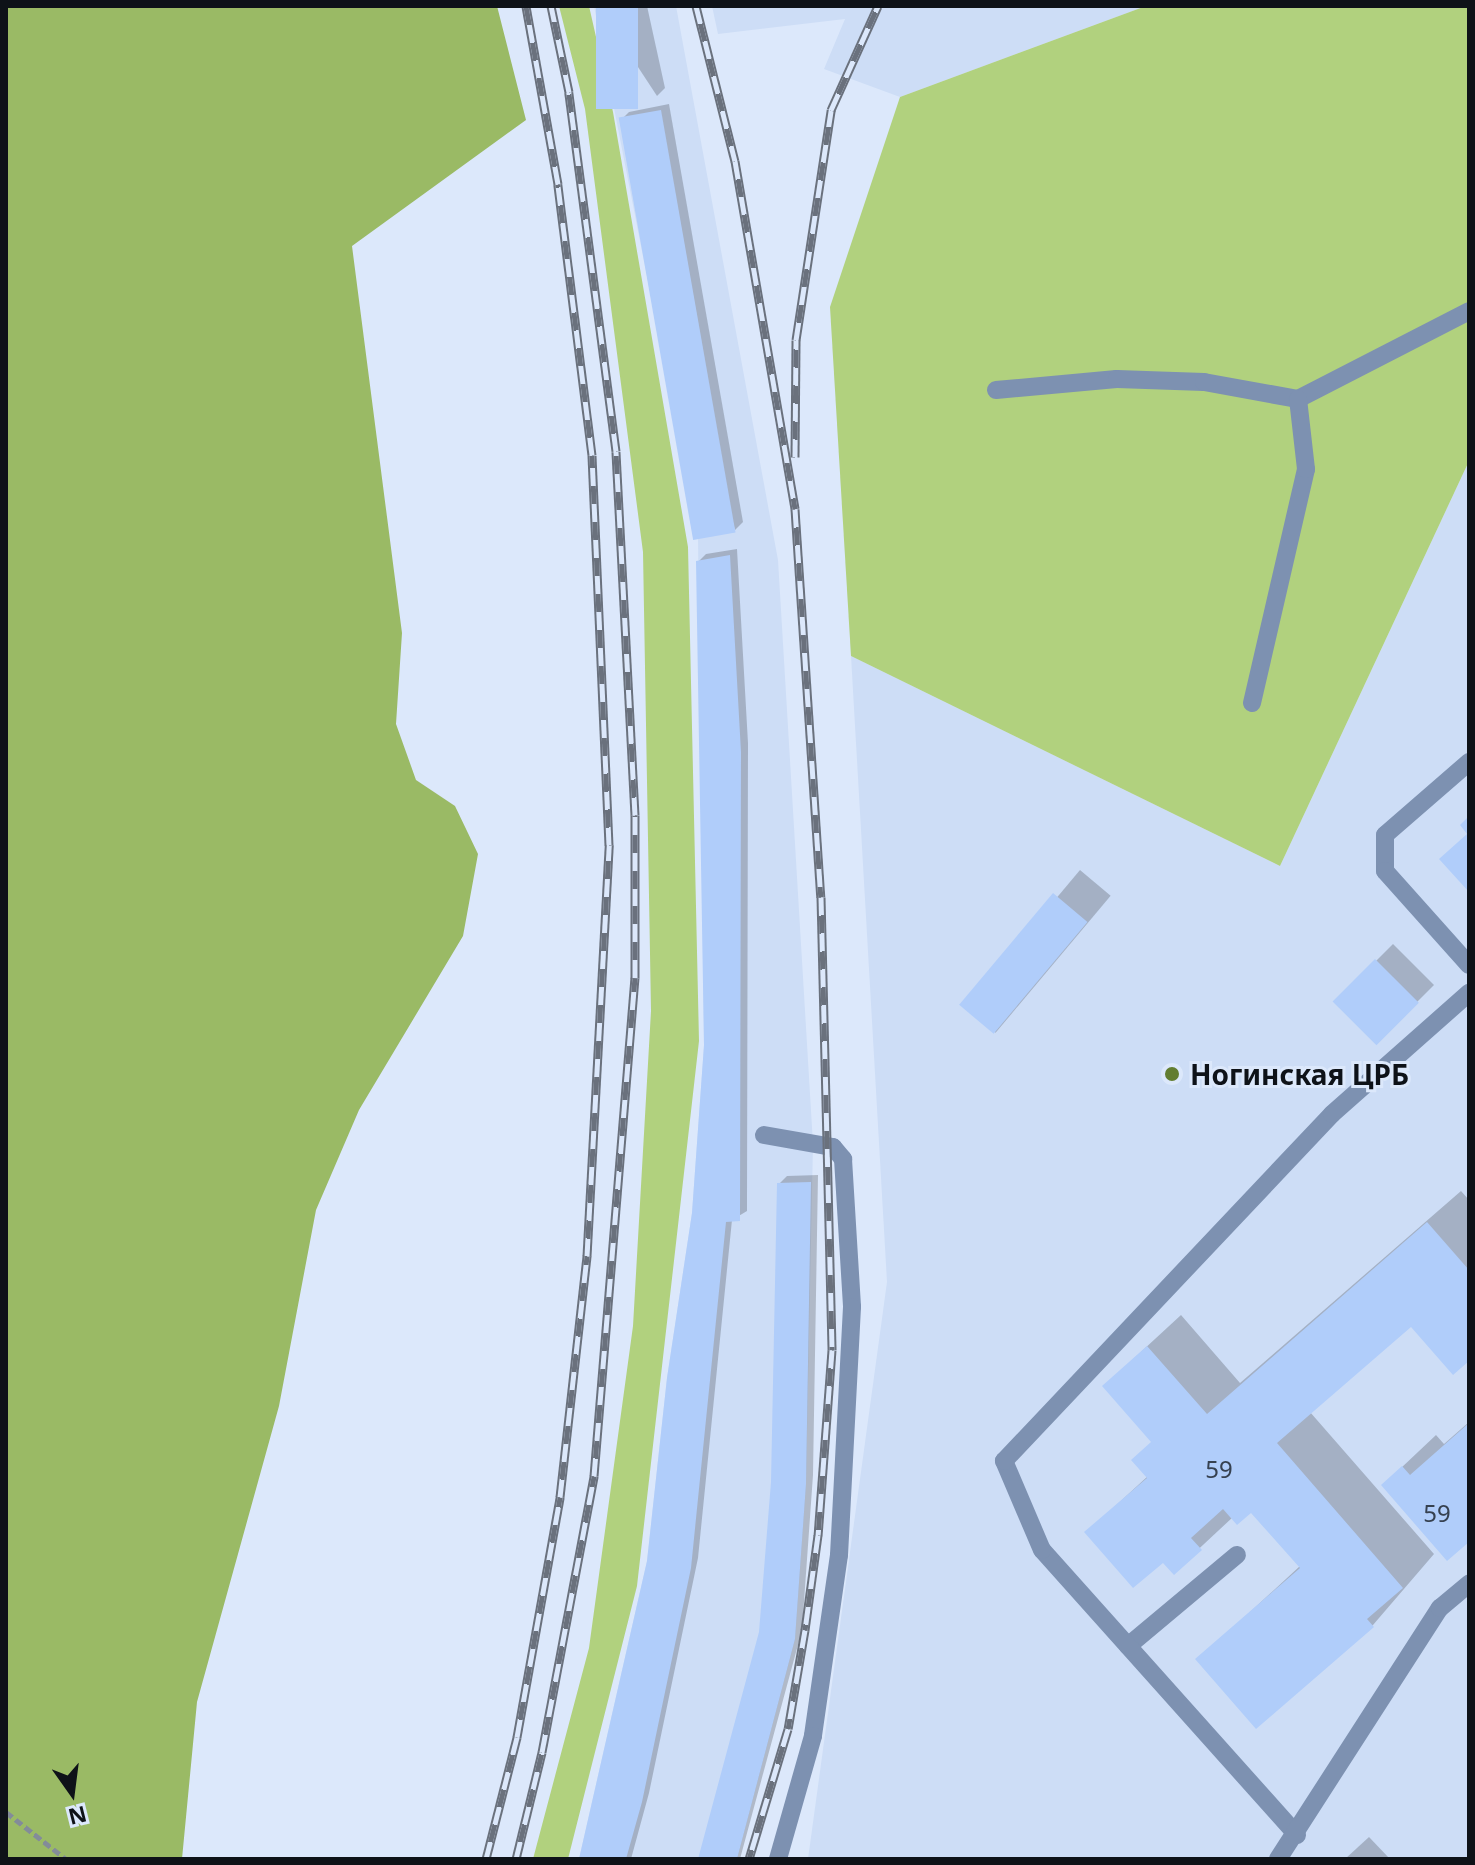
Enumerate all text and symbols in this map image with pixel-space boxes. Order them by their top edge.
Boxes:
place label: Ногинская ЦРБ [1190,1057,1409,1091]
marker: Ногинская ЦРБ [1161,1063,1183,1085]
house number: 59 [1205,1455,1233,1483]
house number: 59 [1423,1499,1451,1527]
north arrow [32,1753,112,1833]
text: N [66,1800,90,1833]

